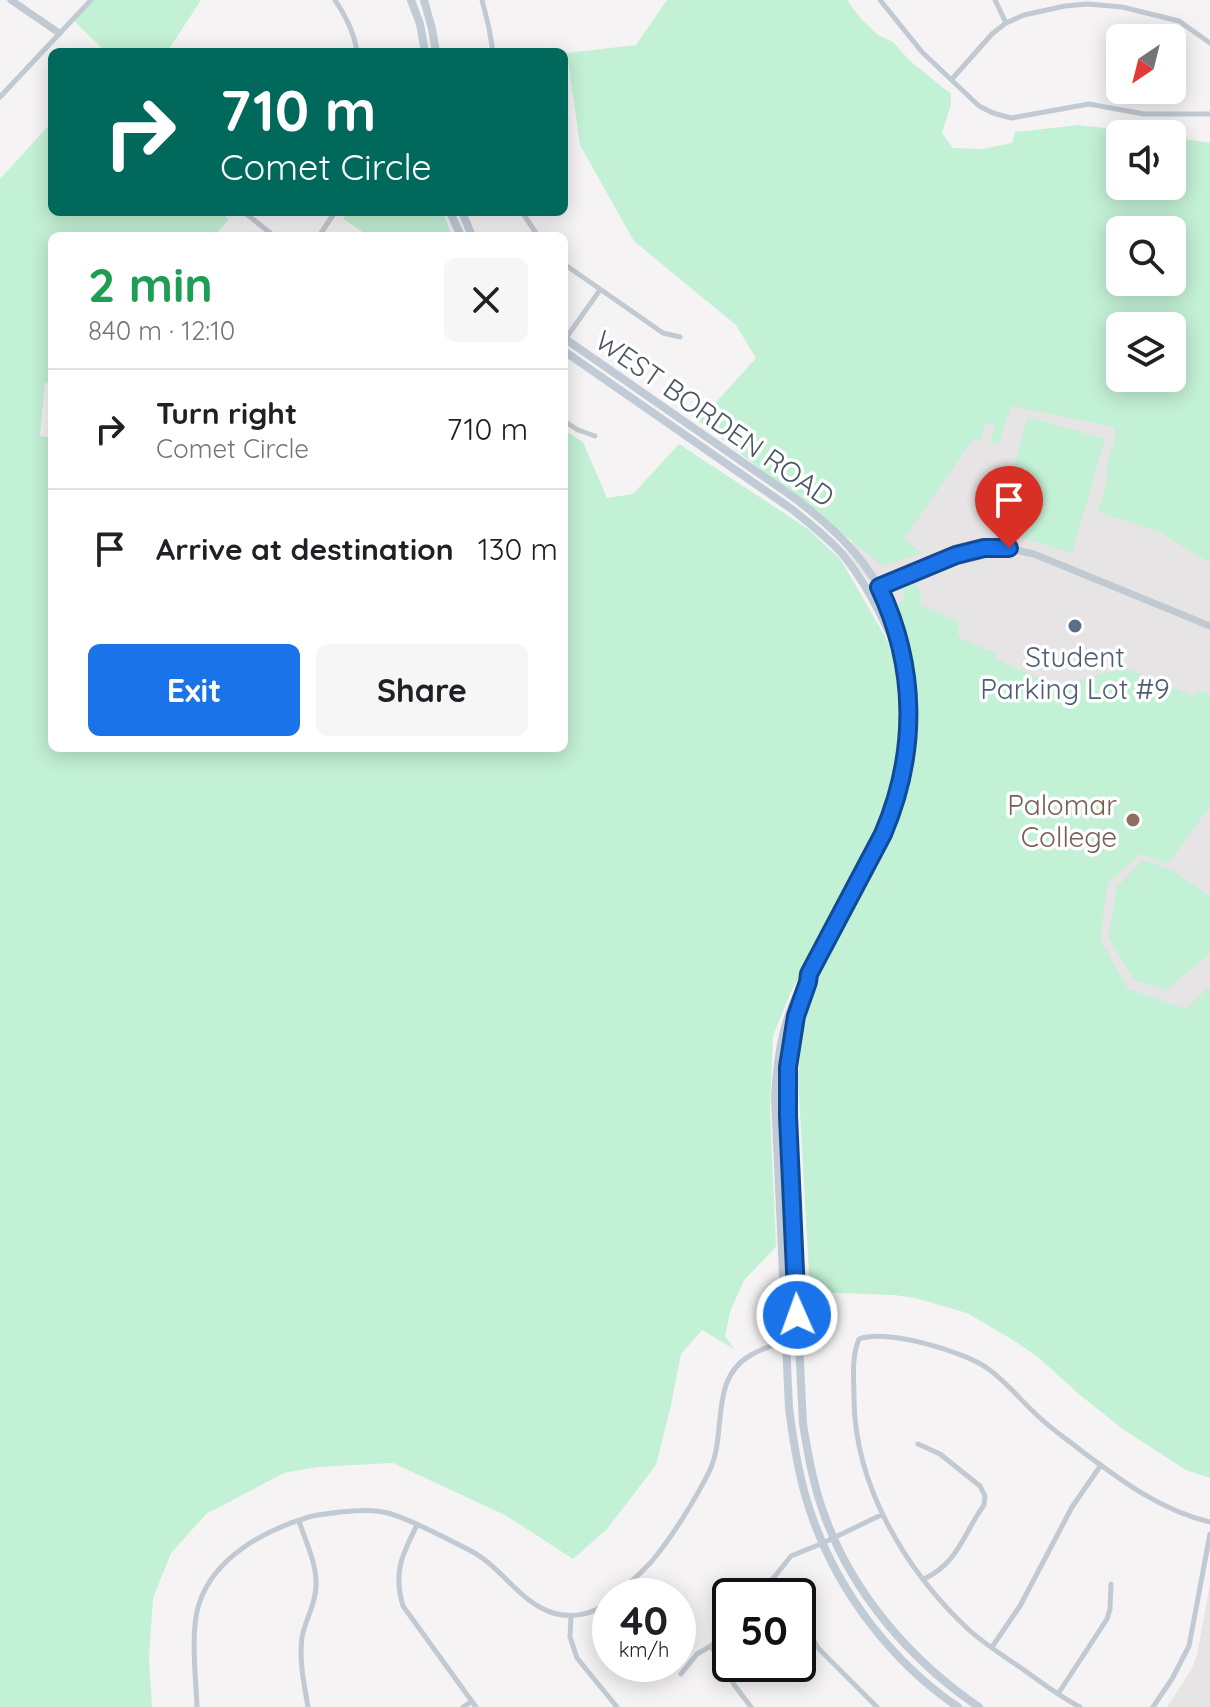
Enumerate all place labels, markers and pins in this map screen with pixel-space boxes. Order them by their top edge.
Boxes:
pin [975,466,1043,548]
marker: Student Parking Lot #9 [1066,617,1084,635]
place label: Student Parking Lot #9 [980,639,1170,706]
place label: Palomar College [1007,787,1117,854]
marker: Palomar College [1124,811,1142,829]

